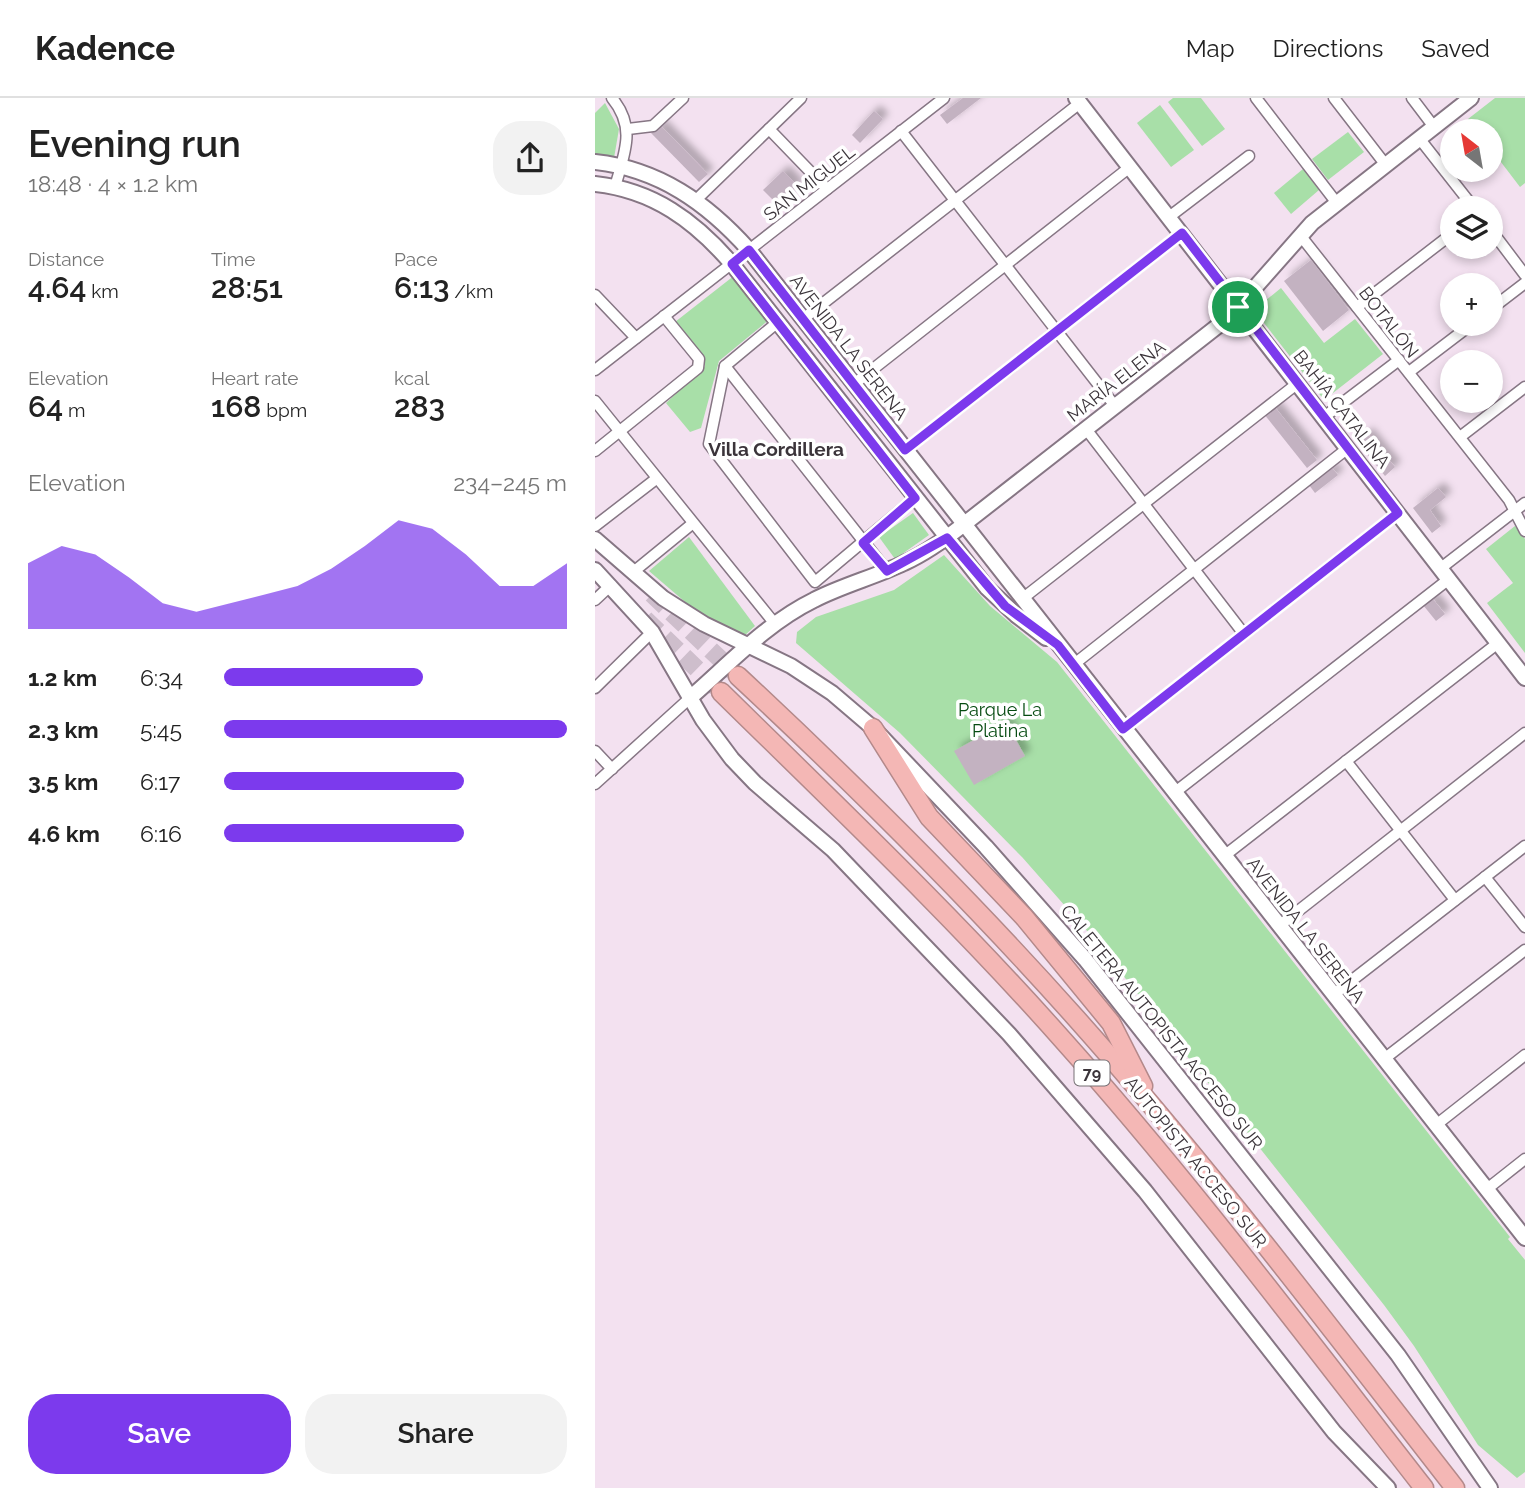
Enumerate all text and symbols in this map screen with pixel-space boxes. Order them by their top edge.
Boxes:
text: Kadence [35,29,175,68]
text: Map [1186,34,1235,63]
text: Directions [1273,34,1383,63]
text: Saved [1421,34,1490,63]
north arrow [1440,119,1503,182]
map controls [1440,119,1503,413]
text: Evening run [28,121,241,166]
button: share [493,121,567,195]
street label: SAN MIGUEL [759,141,859,225]
text: 18:48 · 4 × 1.2 km [28,170,198,197]
button: layers [1440,196,1503,259]
text: Distance [28,248,104,270]
text: Time [211,248,255,270]
text: Pace [394,248,438,270]
text: 4.64 [28,270,86,305]
text: 28:51 [211,270,283,305]
text: 6:13 [394,270,450,305]
street label: AVENIDA LA SERENA [786,270,912,424]
button: + [1440,273,1503,336]
pin [1208,277,1268,337]
text: km [86,280,119,302]
text: /km [450,280,493,302]
street label: BOTALÓN [1355,282,1424,362]
icon: arrive [1219,288,1257,326]
street label: MARÍA ELENA [1062,335,1169,426]
street label: BAHÍA CATALINA [1289,345,1395,472]
button: − [1440,350,1503,413]
text: Elevation [28,367,109,389]
text: Heart rate [211,367,299,389]
text: kcal [394,367,430,389]
text: 64 [28,389,63,424]
text: 168 [211,389,261,424]
text: 283 [394,389,445,424]
text: m [63,399,85,421]
text: bpm [261,399,307,421]
district label: Villa Cordillera [708,438,844,460]
text: Elevation [28,469,126,496]
text: 234–245 m [453,469,567,496]
text: 1.2 km [28,664,97,691]
text: 6:34 [140,664,183,691]
park label: Parque La Platina [958,699,1042,741]
text: 2.3 km [28,716,99,743]
text: 5:45 [140,716,182,743]
text: 3.5 km [28,768,99,795]
text: 6:17 [140,768,180,795]
text: 4.6 km [28,820,100,847]
text: 6:16 [140,820,182,847]
street label: AVENIDA LA SERENA [1243,853,1369,1007]
street label: CALETERA AUTOPISTA ACCESO SUR [1057,900,1267,1154]
road number: 79 [1075,1060,1109,1085]
street label: AUTOPISTA ACCESO SUR [1121,1072,1272,1252]
button: Save [28,1394,291,1474]
button: Share [305,1394,567,1474]

